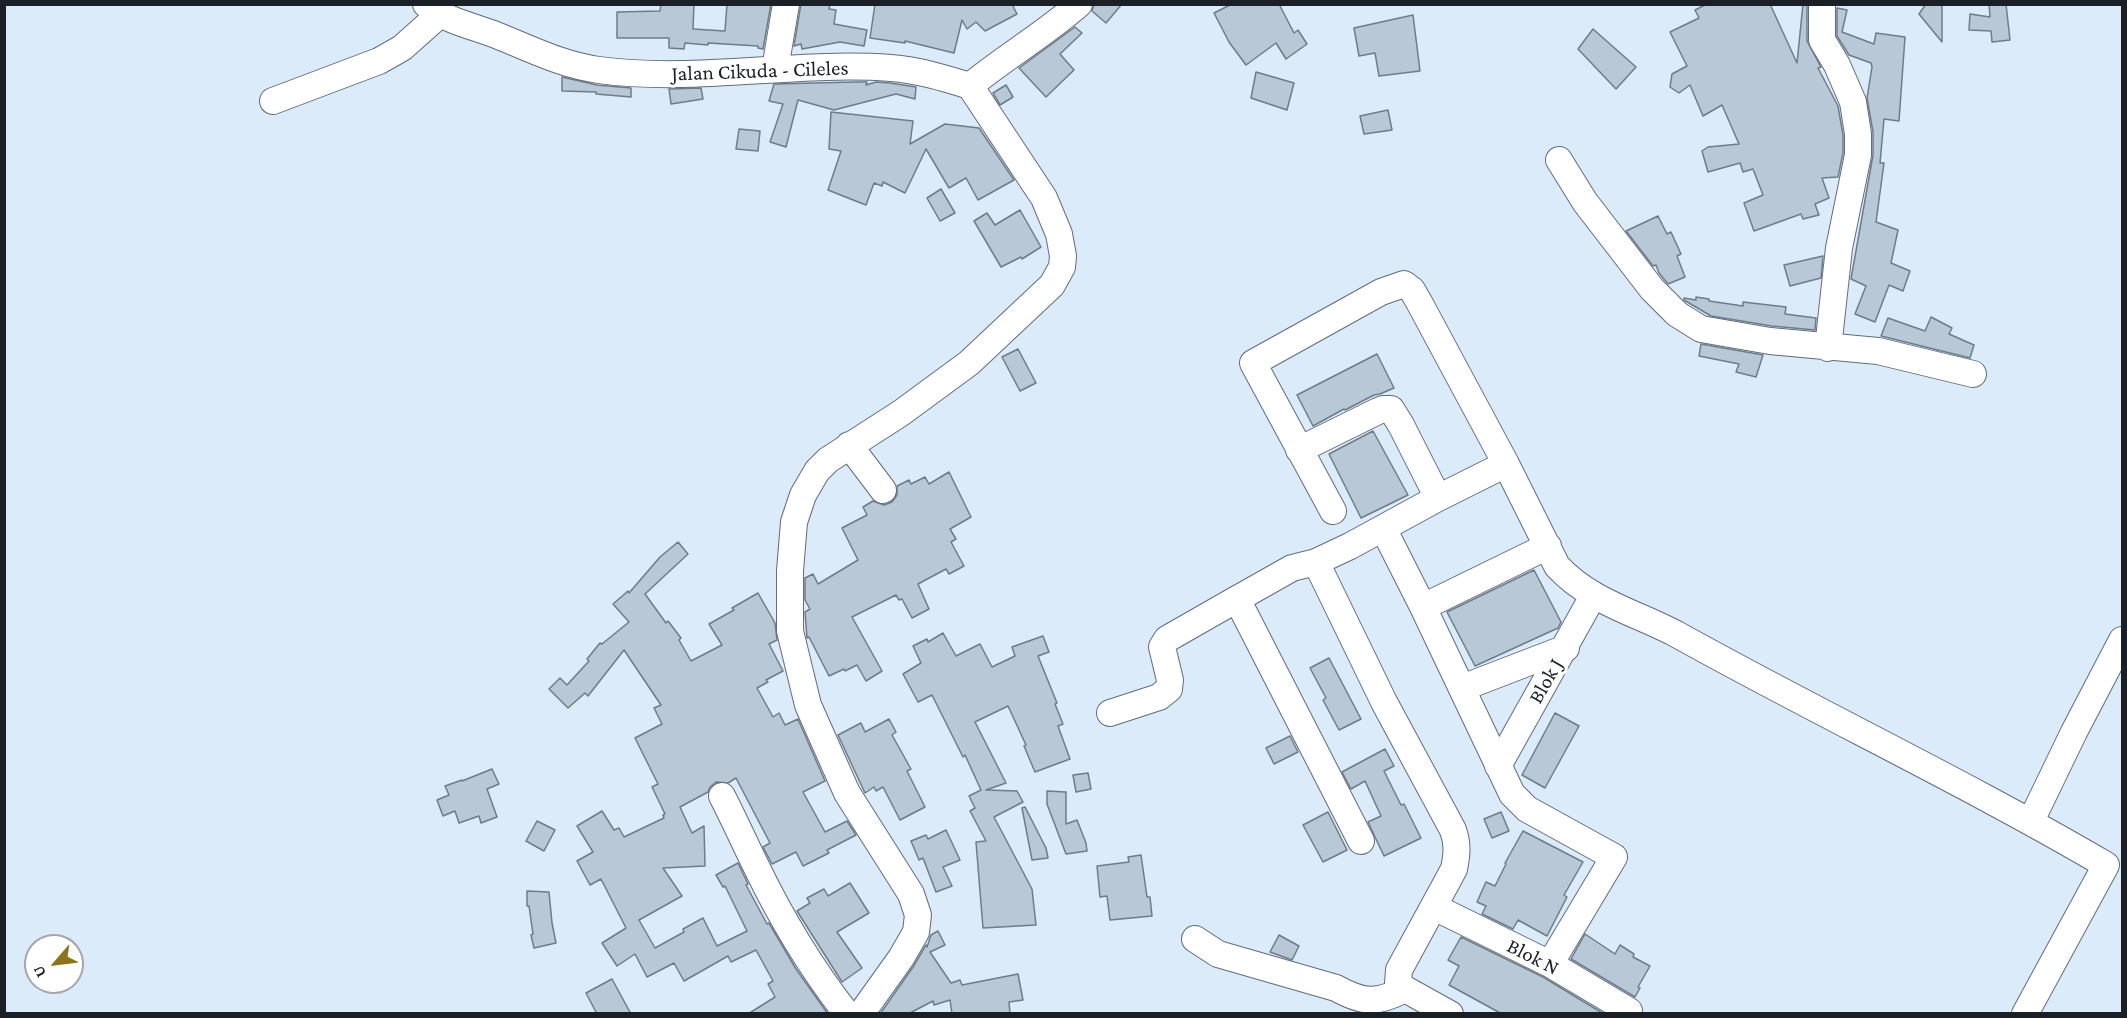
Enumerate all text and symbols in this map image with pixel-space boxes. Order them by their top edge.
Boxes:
street label: Jalan Cikuda - Cileles [671,55,849,87]
street label: Blok J [1523,654,1569,708]
street label: Blok N [1503,933,1563,981]
north arrow [24,934,84,994]
text: U [29,963,50,981]

